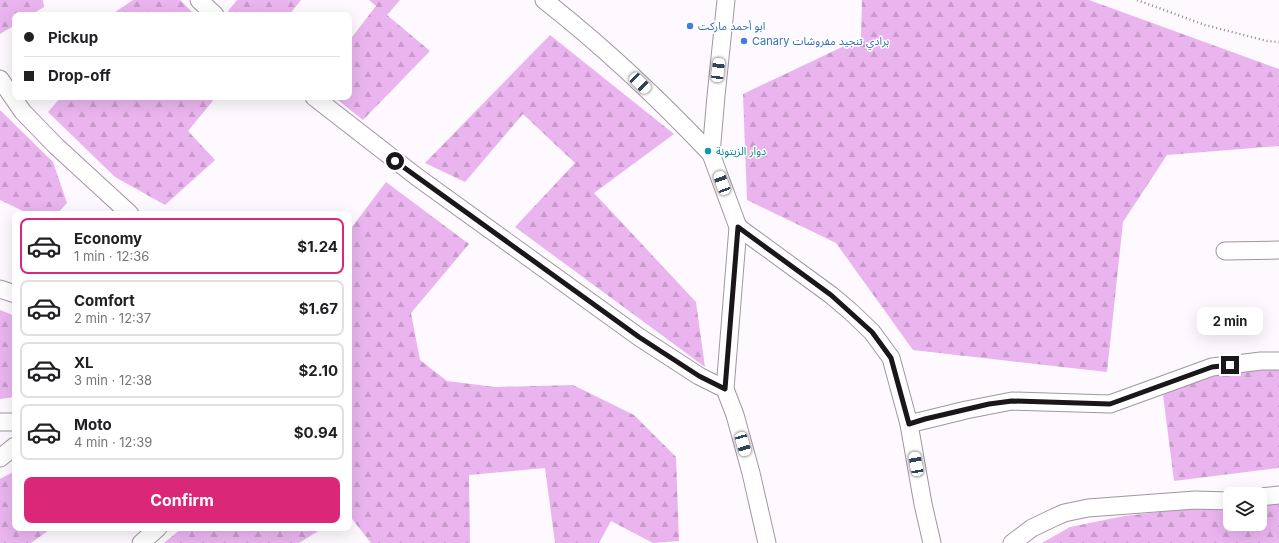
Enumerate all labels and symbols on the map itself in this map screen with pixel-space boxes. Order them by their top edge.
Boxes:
place label: ابو أحمد ماركت [698,19,765,33]
marker: ابو أحمد ماركت [685,21,695,31]
place label: Canary برادي تنجيد مفروشات [752,34,889,51]
marker: Canary برادي تنجيد مفروشات [739,36,749,46]
car [711,57,725,83]
car [627,70,653,96]
place label: دوار الزيتونة [716,144,766,158]
marker: دوار الزيتونة [703,146,713,156]
route start [386,152,404,170]
car [712,170,732,196]
callout: 2 min [1197,307,1263,335]
route end [1221,356,1239,374]
car [734,431,752,457]
car [908,451,924,477]

